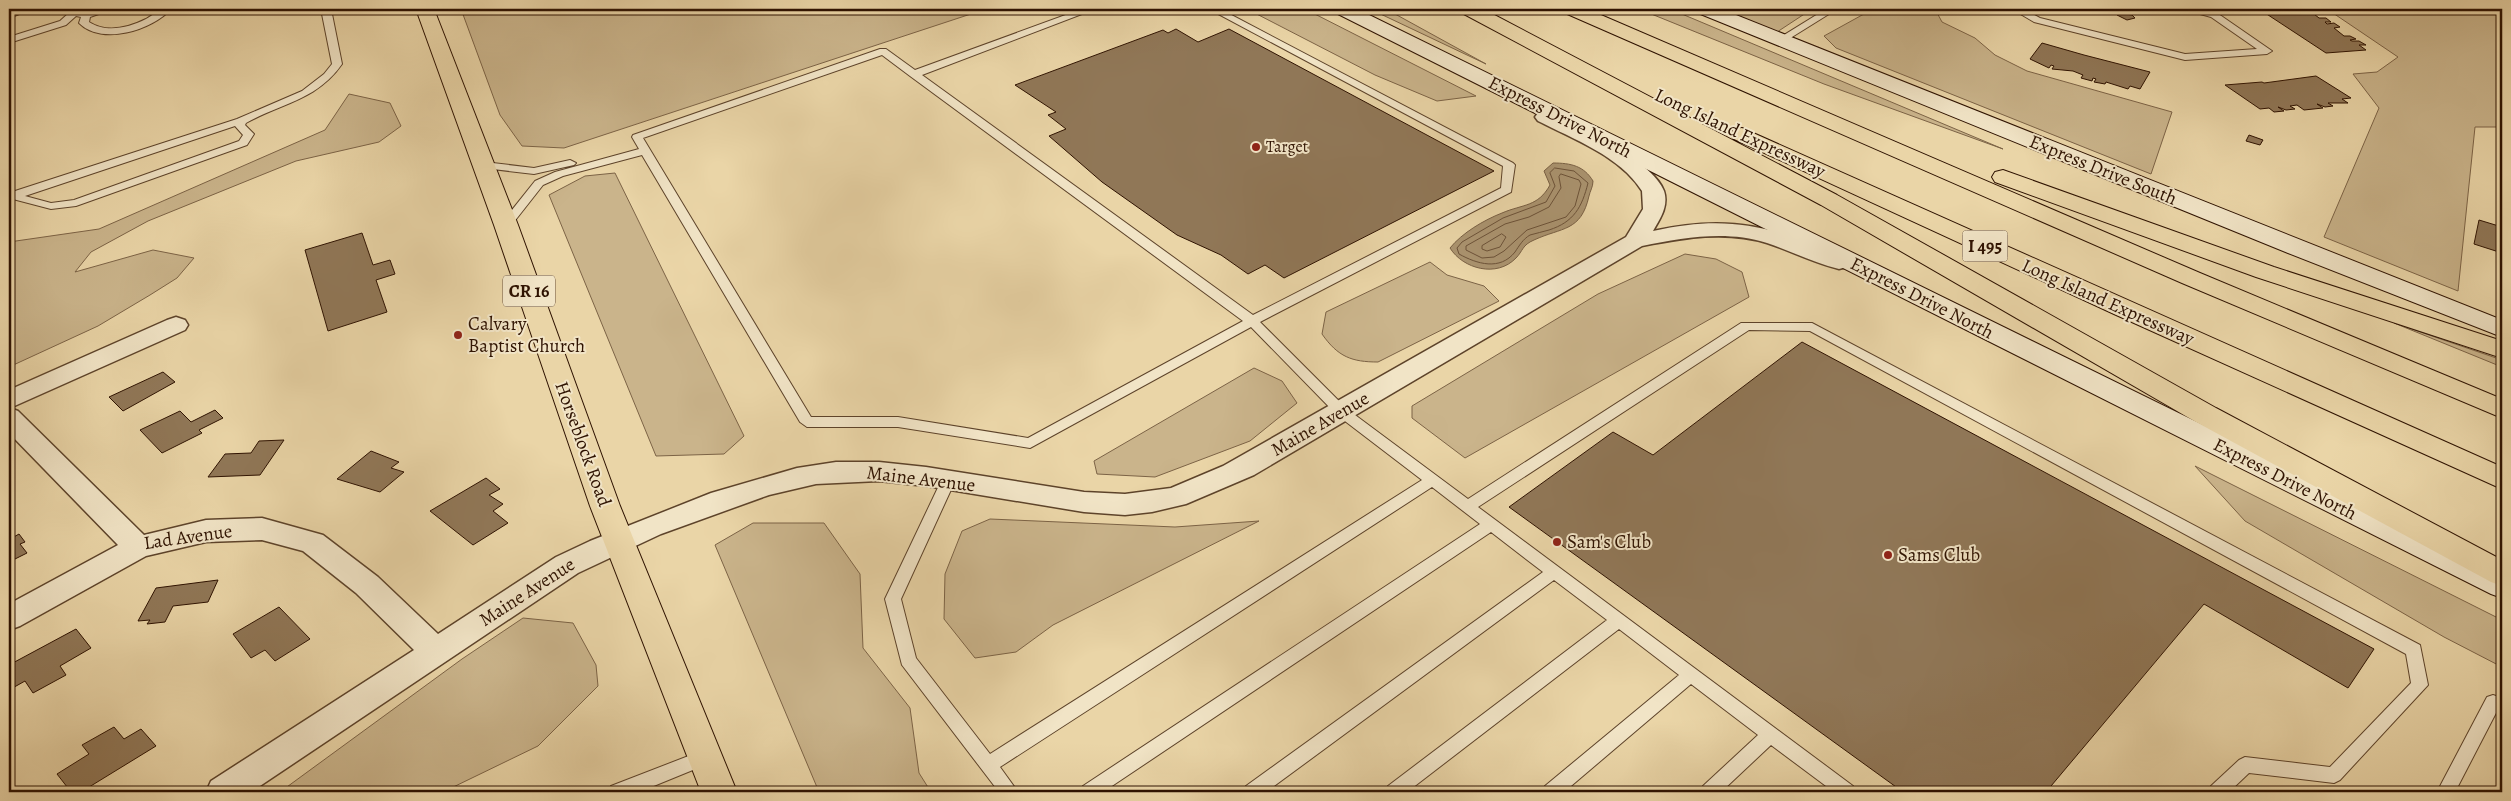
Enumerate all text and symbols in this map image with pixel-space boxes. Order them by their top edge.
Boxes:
street label: Express Drive North [1484,70,1636,164]
street label: Long Island Expressway [1650,82,1830,184]
street label: Express Drive South [2025,129,2181,211]
place label: Target [1266,136,1308,158]
marker: Target [1250,141,1262,153]
road number: I 495 [1962,230,2008,262]
street label: Express Drive North [1846,251,1998,345]
street label: Long Island Expressway [2018,252,2199,352]
road number: CR 16 [503,276,555,306]
place label: Calvary Baptist Church [468,311,585,359]
marker: Calvary Baptist Church [452,329,464,341]
street label: Horseblock Road [548,378,618,511]
street label: Maine Avenue [1266,385,1374,463]
street label: Express Drive North [2209,432,2361,526]
street label: Maine Avenue [865,459,977,499]
street label: Lad Avenue [142,518,234,556]
place label: Sam's Club [1567,529,1651,555]
marker: Sam's Club [1551,536,1563,548]
place label: Sams Club [1898,542,1980,568]
marker: Sams Club [1882,549,1894,561]
street label: Maine Avenue [474,551,580,633]

